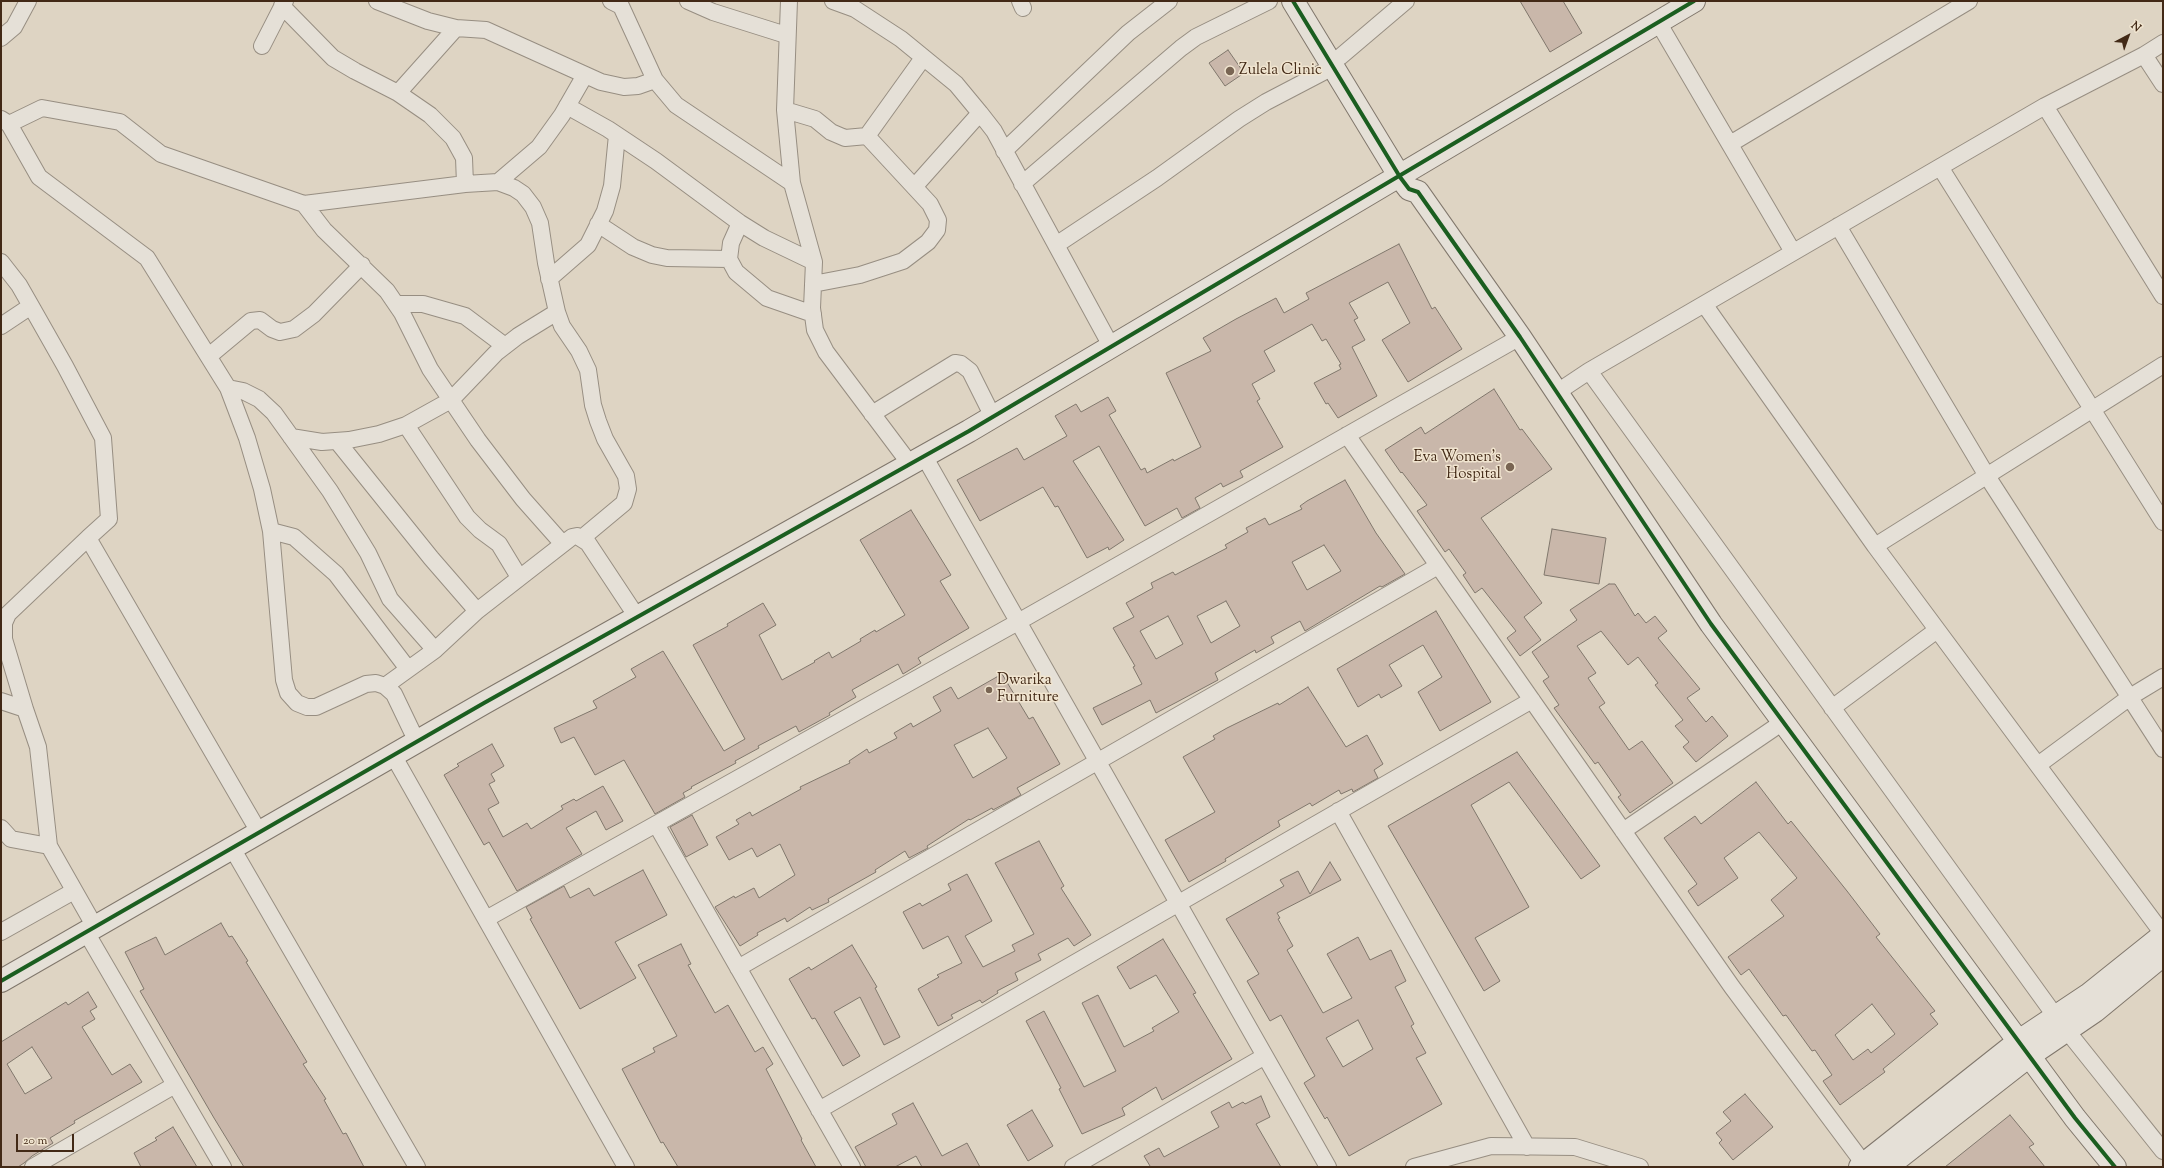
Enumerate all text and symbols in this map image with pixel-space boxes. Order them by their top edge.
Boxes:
north arrow [2108,16,2148,56]
text: N [2127,18,2144,36]
place label: Zulela Clinic [1239,62,1322,80]
marker: Zulela Clinic [1224,65,1236,77]
place label: Eva Women's Hospital [1414,449,1501,484]
marker: Eva Women's Hospital [1504,461,1516,473]
place label: Dwarika Furniture [997,672,1059,707]
marker: Dwarika Furniture [984,685,994,695]
scale bar [18,1126,76,1152]
text: 20 m [23,1132,47,1150]

